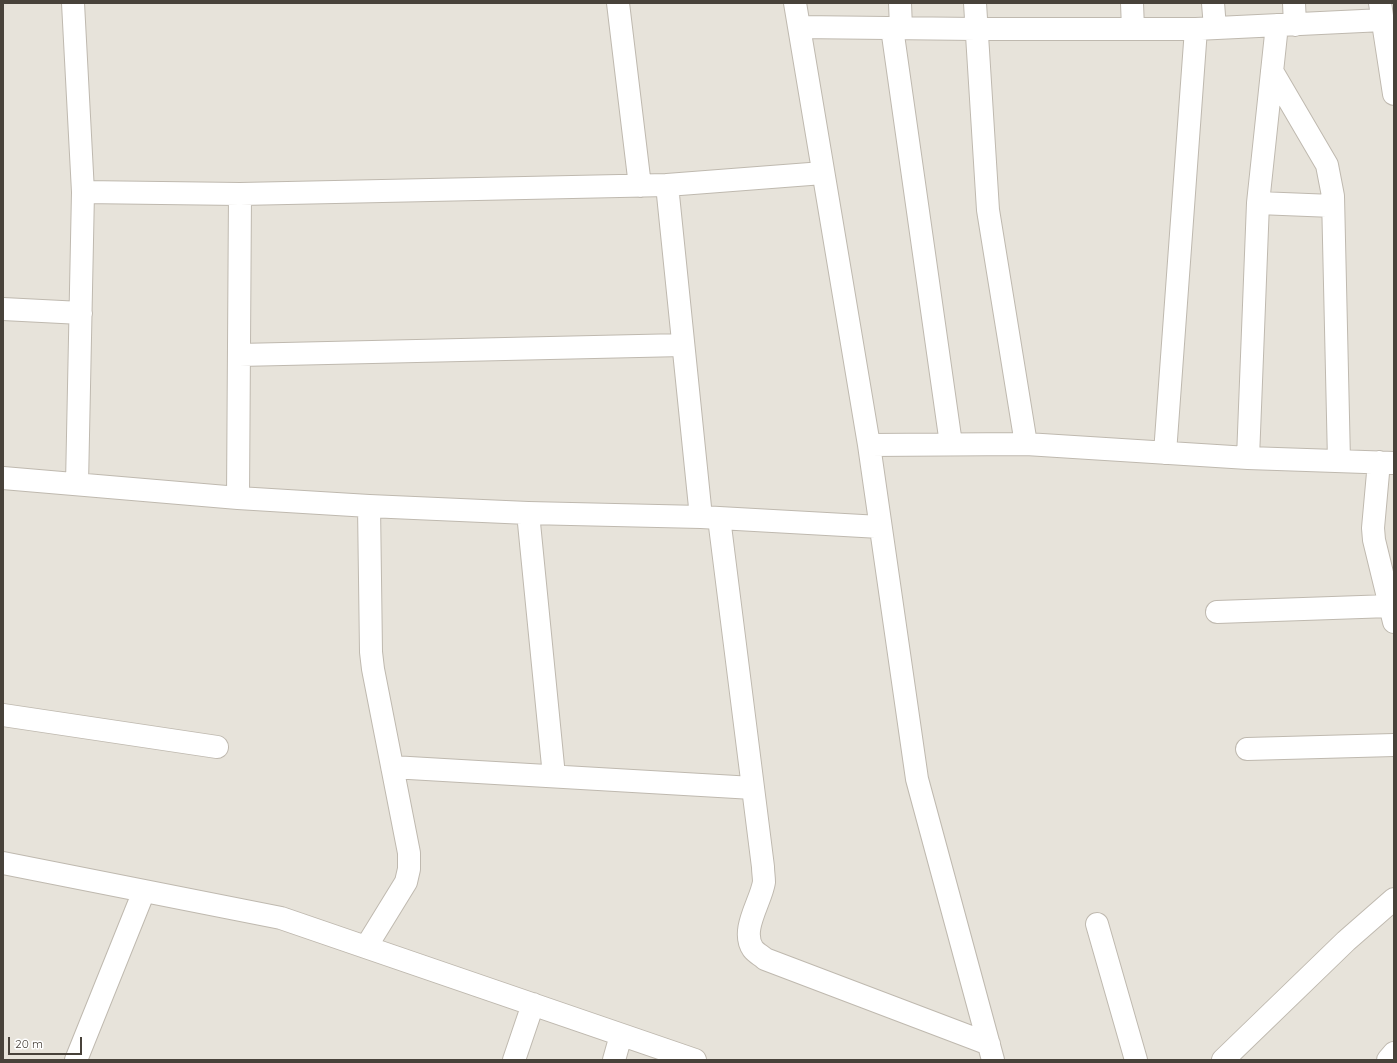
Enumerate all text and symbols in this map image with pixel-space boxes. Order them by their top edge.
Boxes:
scale bar [10,1029,84,1055]
text: 20 m [15,1036,43,1051]

